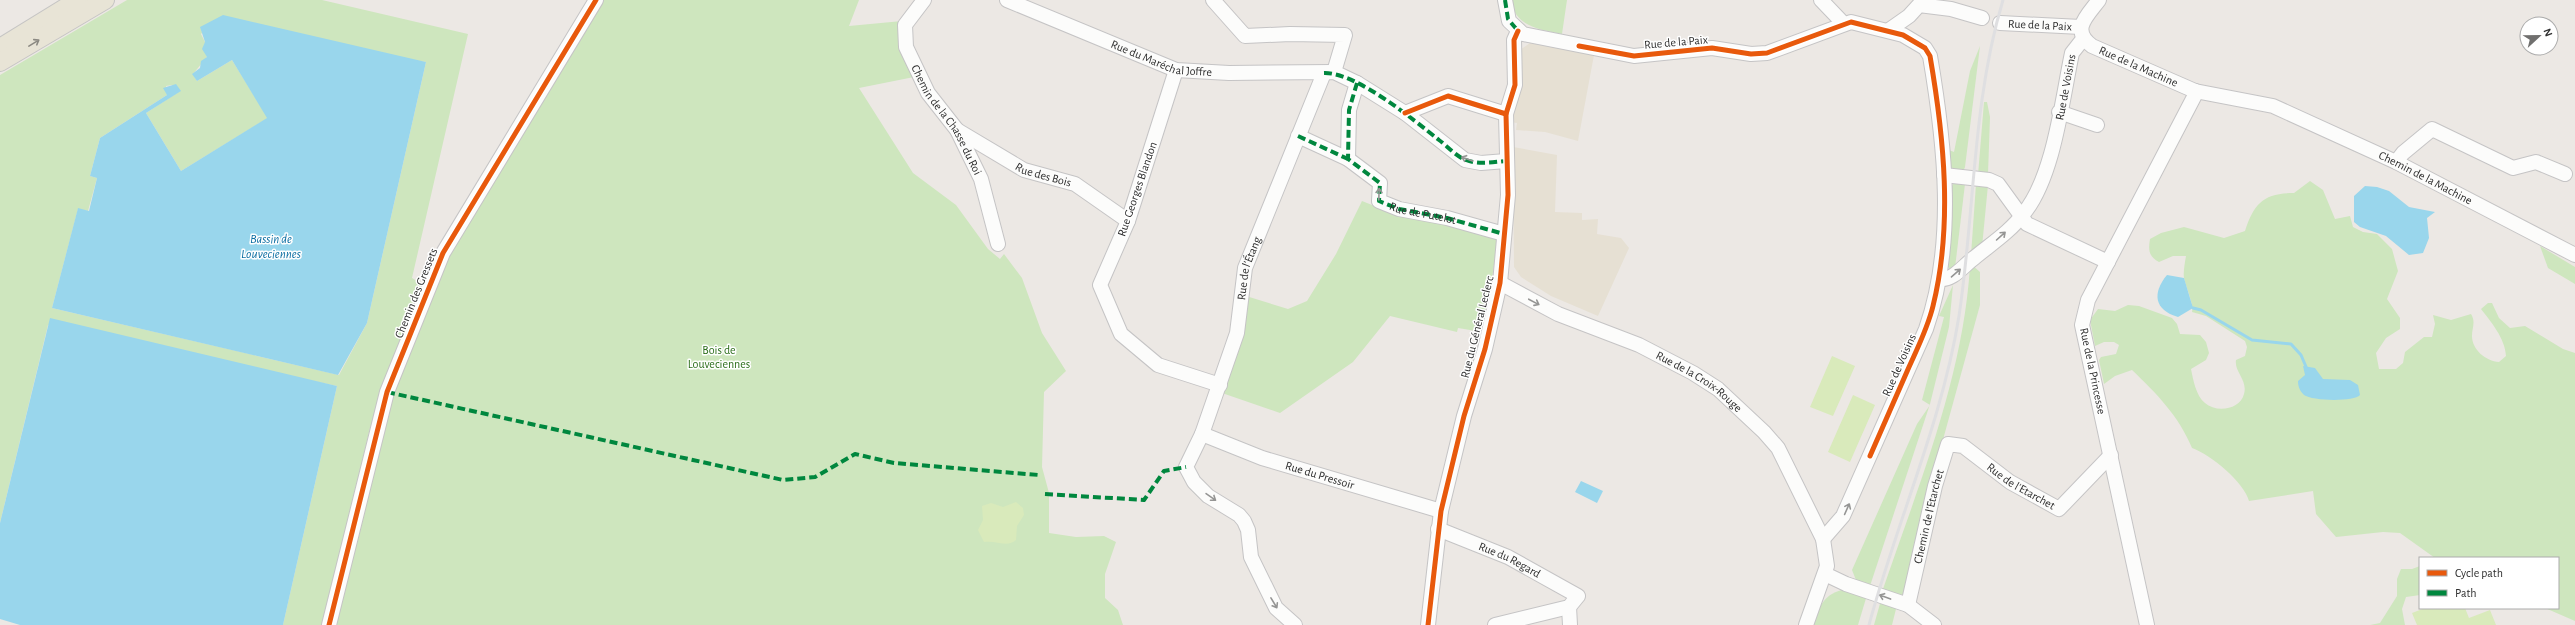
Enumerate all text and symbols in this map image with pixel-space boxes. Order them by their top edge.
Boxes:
north arrow [2519,16,2559,56]
street label: Rue de la Paix [2008,17,2072,33]
text: N [2541,27,2554,38]
street label: Rue de la Paix [1644,33,1708,51]
one-way arrow [28,38,40,46]
street label: Rue du Maréchal Joffre [1109,38,1212,78]
street label: Rue de la Machine [2097,44,2180,89]
street label: Rue de Voisins [2053,53,2078,121]
street label: Chemin de la Chasse du Roi [909,63,984,177]
street label: Rue Georges Blandon [1115,140,1159,238]
street label: Chemin de la Machine [2377,149,2474,207]
one-way arrow [1462,155,1474,163]
street label: Rue des Bois [1013,160,1073,189]
one-way arrow [1376,188,1383,201]
street label: Rue de Putelot [1388,200,1458,226]
one-way arrow [1996,231,2006,241]
water label: Bassin de Louveciennes [241,233,301,261]
street label: Rue de l'Étang [1235,235,1263,301]
street label: Chemin des Gressets [392,246,440,340]
one-way arrow [1951,268,1961,278]
street label: Rue du Général Leclerc [1459,274,1496,379]
one-way arrow [1528,298,1540,306]
street label: Rue de la Princesse [2078,327,2108,415]
street label: Rue de Voisins [1880,332,1918,398]
park label: Bois de Louveciennes [688,344,750,370]
street label: Rue de la Croix-Rouge [1654,349,1744,414]
street label: Rue du Pressoir [1284,459,1356,491]
street label: Rue de l'Etarchet [1985,461,2057,512]
street label: Chemin de l'Etarchet [1912,468,1946,565]
one-way arrow [1205,493,1216,501]
one-way arrow [1844,503,1851,515]
street label: Rue du Regard [1477,540,1543,580]
legend [2419,557,2559,609]
text: Cycle path [2455,567,2503,580]
text: Path [2455,587,2477,599]
one-way arrow [1878,593,1891,600]
one-way arrow [1270,597,1278,608]

